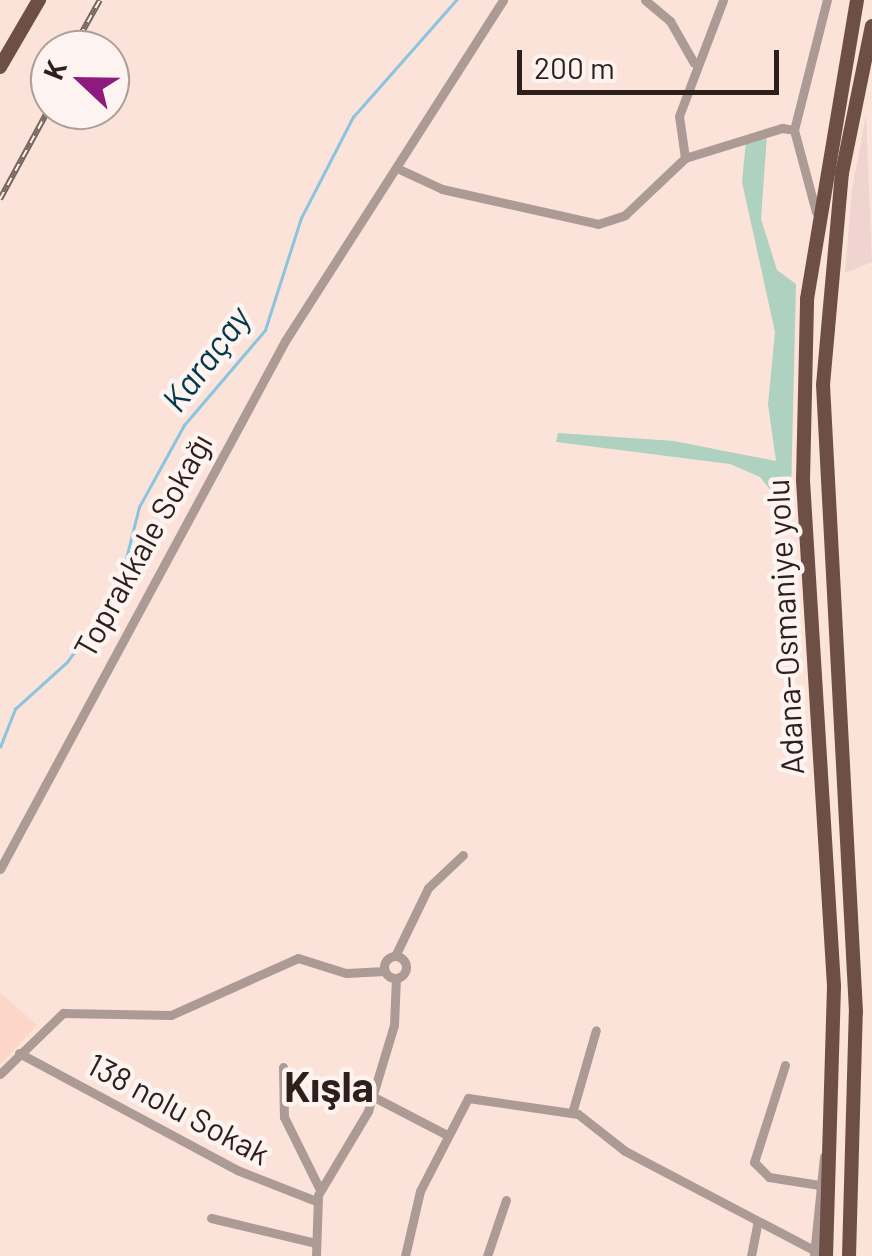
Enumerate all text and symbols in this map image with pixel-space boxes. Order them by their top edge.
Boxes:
north arrow [30,30,130,130]
scale bar [522,30,784,92]
text: 200 m [534,49,615,85]
text: K [35,55,73,84]
water label: Karaçay [152,297,258,419]
street label: Toprakkale Sokağı [65,426,219,664]
street label: Adana-Osmaniye yolu [757,478,811,776]
street label: 138 nolu Sokak [82,1044,276,1172]
district label: Kışla [284,1060,374,1110]

